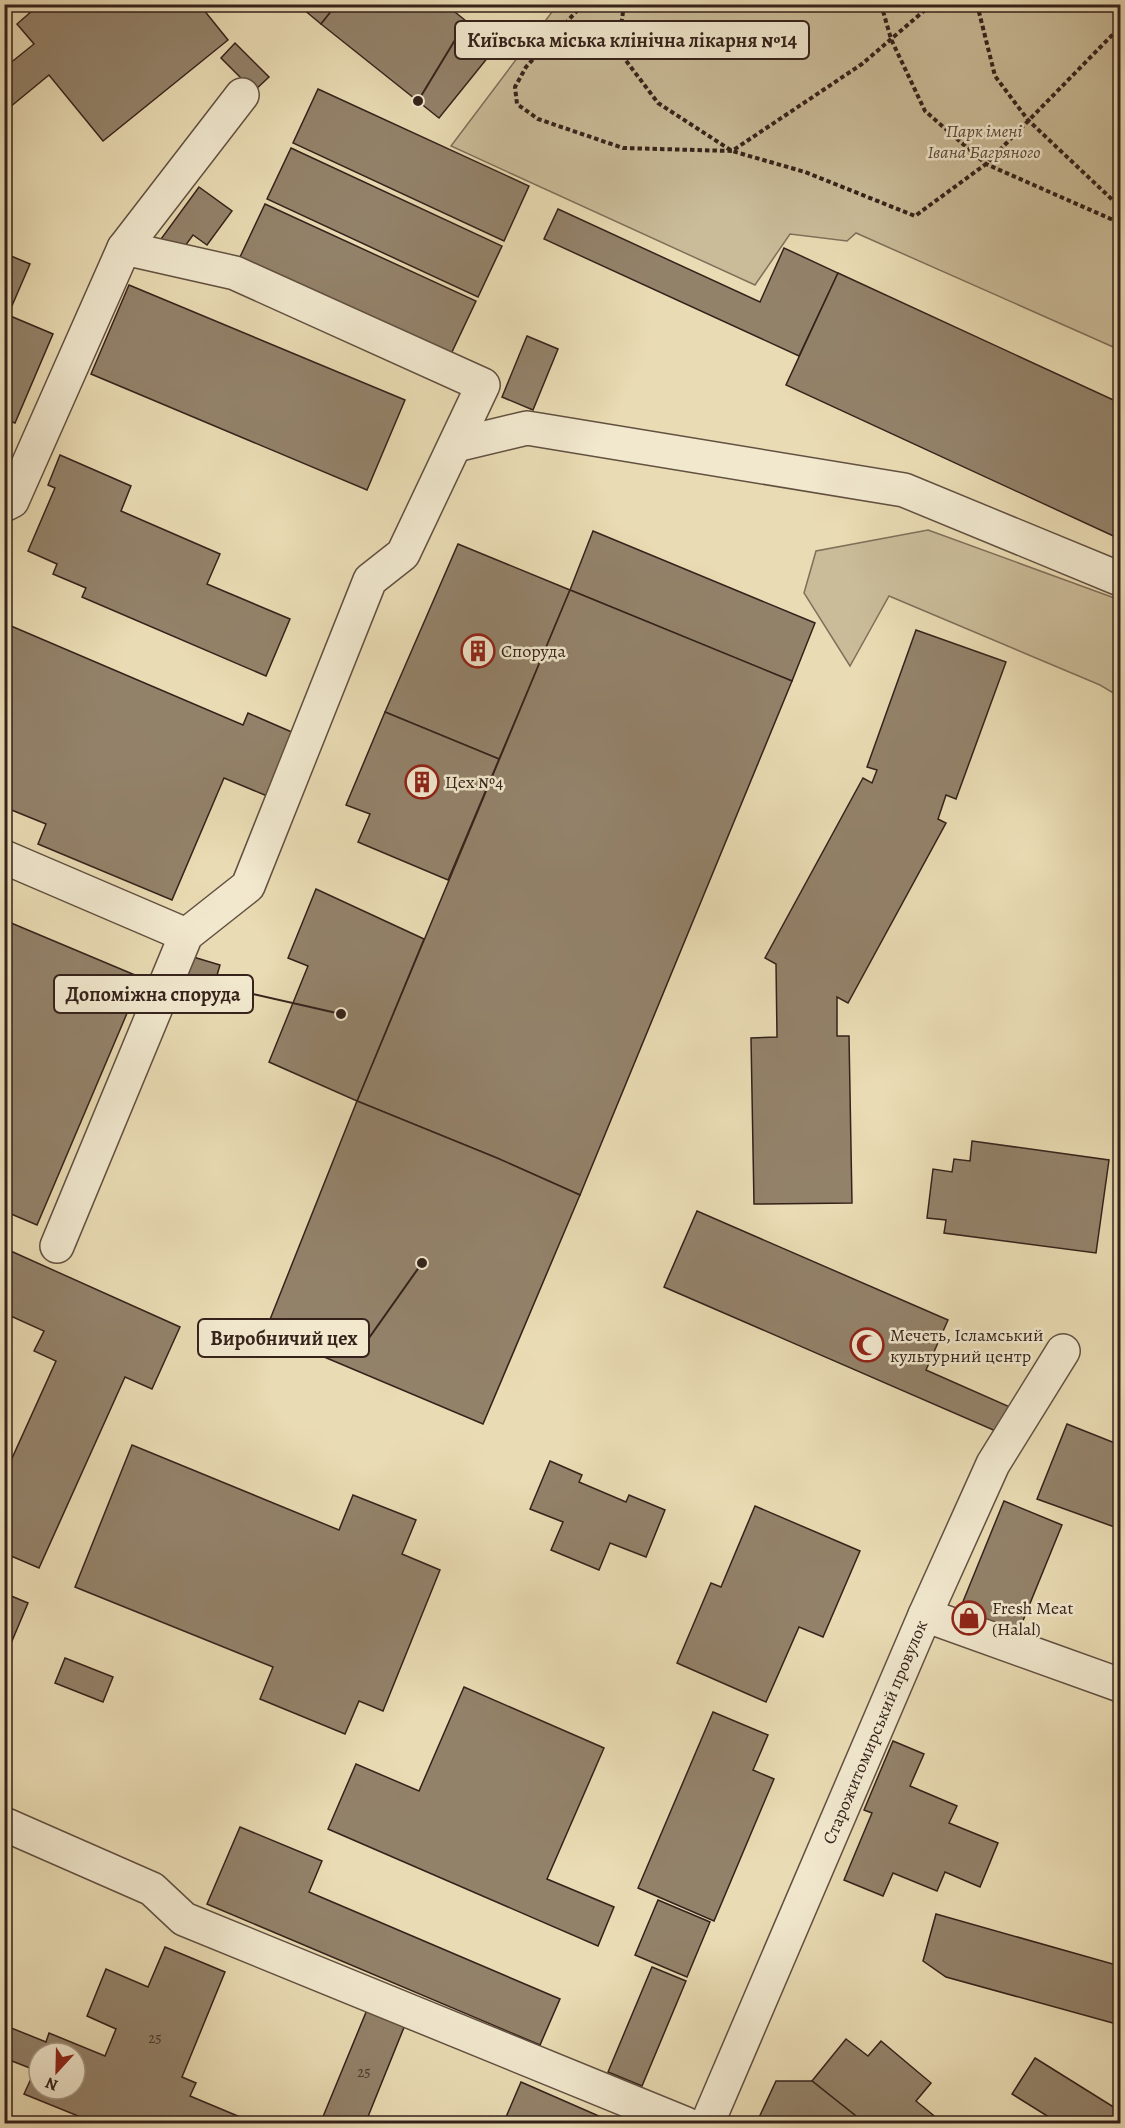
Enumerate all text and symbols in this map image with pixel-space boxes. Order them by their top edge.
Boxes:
callout: Київська міська клінічна лікарня №14 [455,21,809,59]
text: Київська міська клінічна лікарня №14 [467,27,798,54]
park label: Парк імені Івана Багряного [927,119,1041,164]
building icon: Споруда [460,633,496,669]
place label: Споруда [501,639,566,663]
building icon: Цех №4 [404,764,440,800]
place label: Цех №4 [445,770,503,794]
callout: Допоміжна споруда [54,975,253,1013]
text: Допоміжна споруда [65,981,241,1008]
callout: Виробничий цех [198,1319,369,1357]
place label: Мечеть, Ісламський культурний центр [890,1323,1044,1368]
text: Виробничий цех [210,1325,358,1352]
mosque icon: Мечеть, Ісламський культурний центр [849,1327,885,1363]
place label: Fresh Meat (Halal) [992,1596,1073,1641]
shop icon: Fresh Meat (Halal) [951,1600,987,1636]
street label: Старожитомирський провулок [817,1616,933,1848]
house number: 25 [148,2028,162,2048]
north arrow [27,2041,87,2101]
house number: 25 [357,2062,371,2082]
text: N [42,2071,61,2096]

